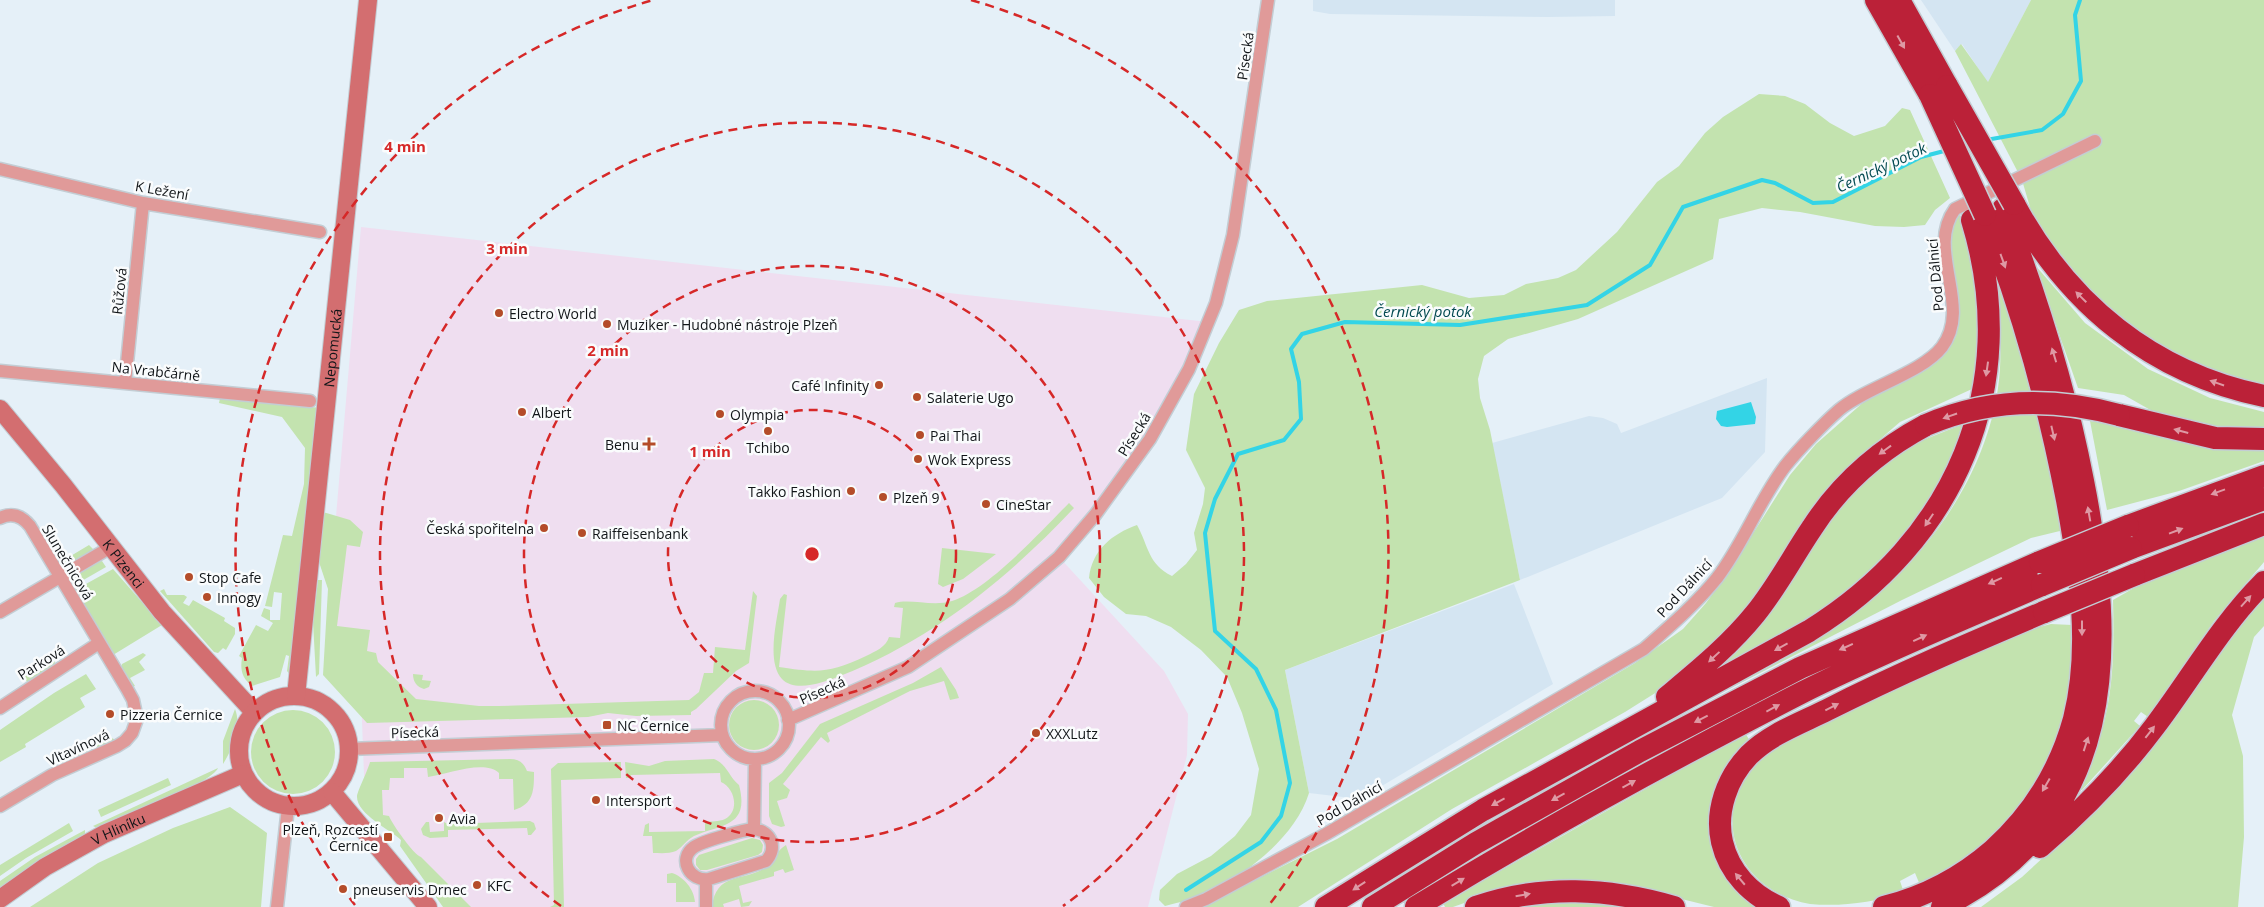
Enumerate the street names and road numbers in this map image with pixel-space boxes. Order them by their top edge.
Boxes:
street label: Písecká [1232,31,1258,81]
street label: K Ležení [134,176,191,204]
street label: Pod Dálnicí [1922,237,1948,312]
street label: Růžová [107,267,131,315]
street label: Nepomucká [319,308,346,388]
street label: Na Vrabčárně [111,357,201,385]
street label: Písecká [1113,408,1155,460]
street label: Slunečnicová [38,521,98,603]
street label: K Plzenci [99,535,149,592]
street label: Pod Dálnicí [1652,555,1716,621]
street label: Parková [14,640,68,684]
street label: Písecká [796,671,848,709]
street label: Písecká [391,722,439,742]
street label: Vltavínová [44,724,112,770]
street label: Pod Dálnicí [1313,776,1386,829]
street label: V Hliníku [88,808,148,849]

